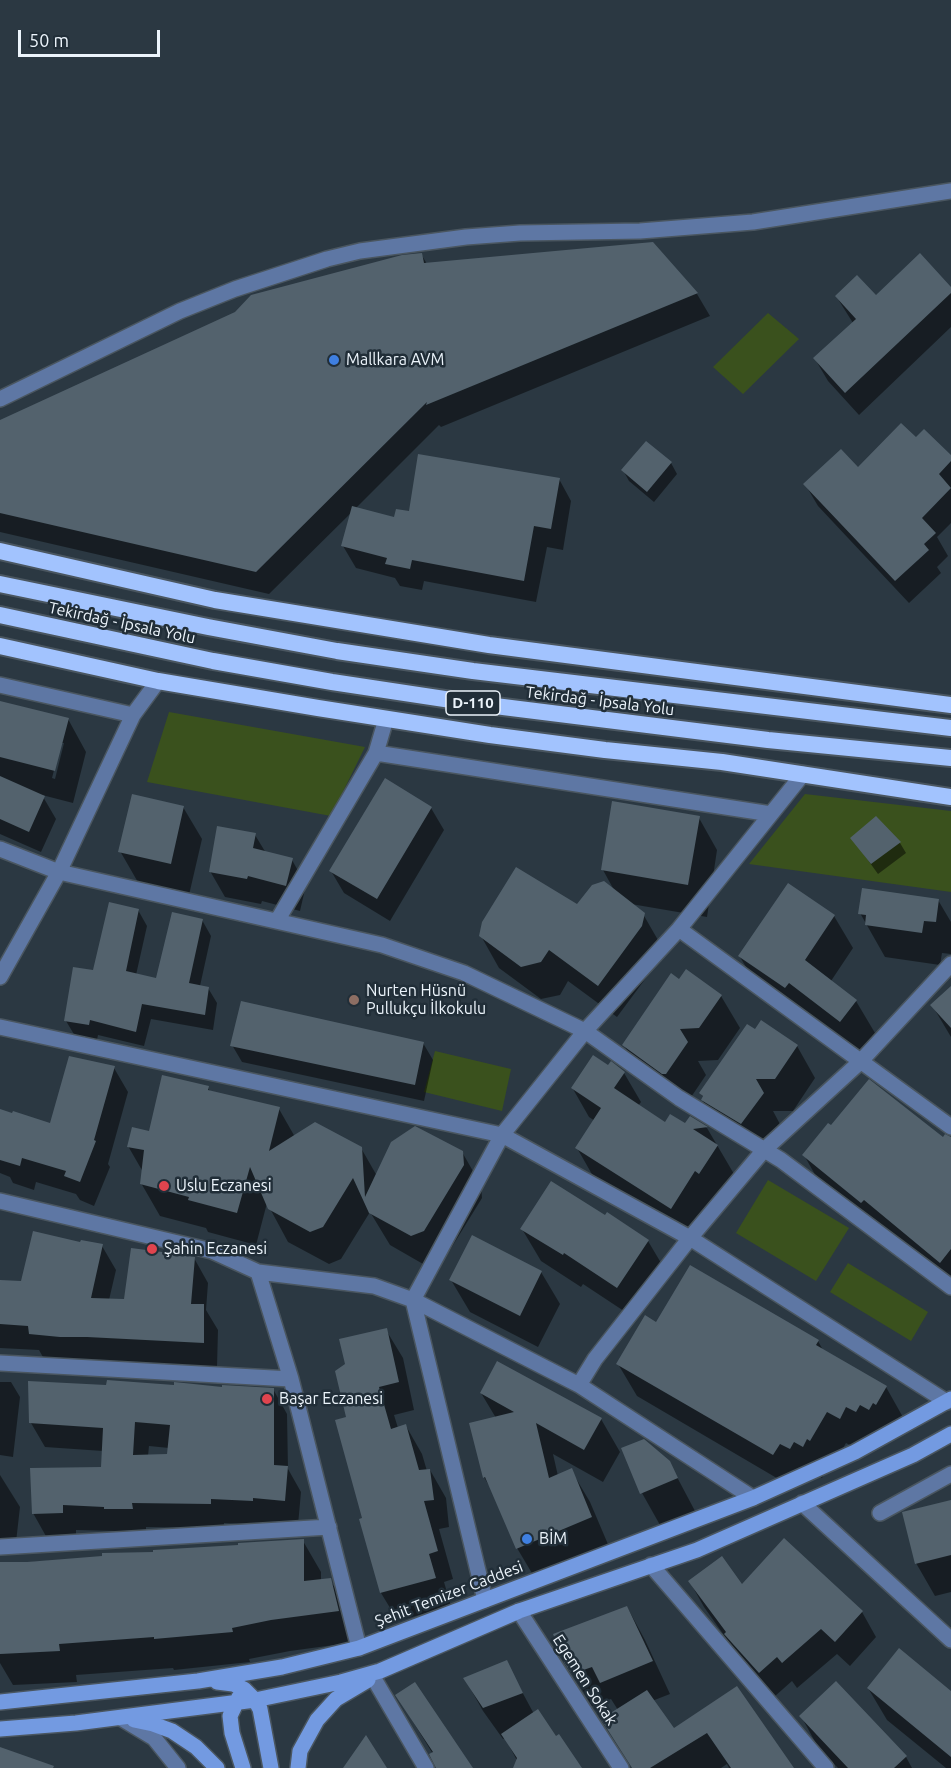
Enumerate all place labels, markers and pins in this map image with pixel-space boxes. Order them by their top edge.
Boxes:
place label: Mallkara AVM [346,350,444,370]
marker: Mallkara AVM [327,353,341,367]
place label: Nurten Hüsnü Pullukçu İlkokulu [366,981,486,1019]
marker: Nurten Hüsnü Pullukçu İlkokulu [347,993,361,1007]
place label: Uslu Eczanesi [176,1176,272,1196]
marker: Uslu Eczanesi [157,1179,171,1193]
place label: Şahin Eczanesi [164,1239,267,1259]
marker: Şahin Eczanesi [145,1242,159,1256]
place label: Başar Eczanesi [279,1389,383,1409]
marker: Başar Eczanesi [260,1392,274,1406]
place label: BİM [539,1529,567,1549]
marker: BİM [520,1532,534,1546]

